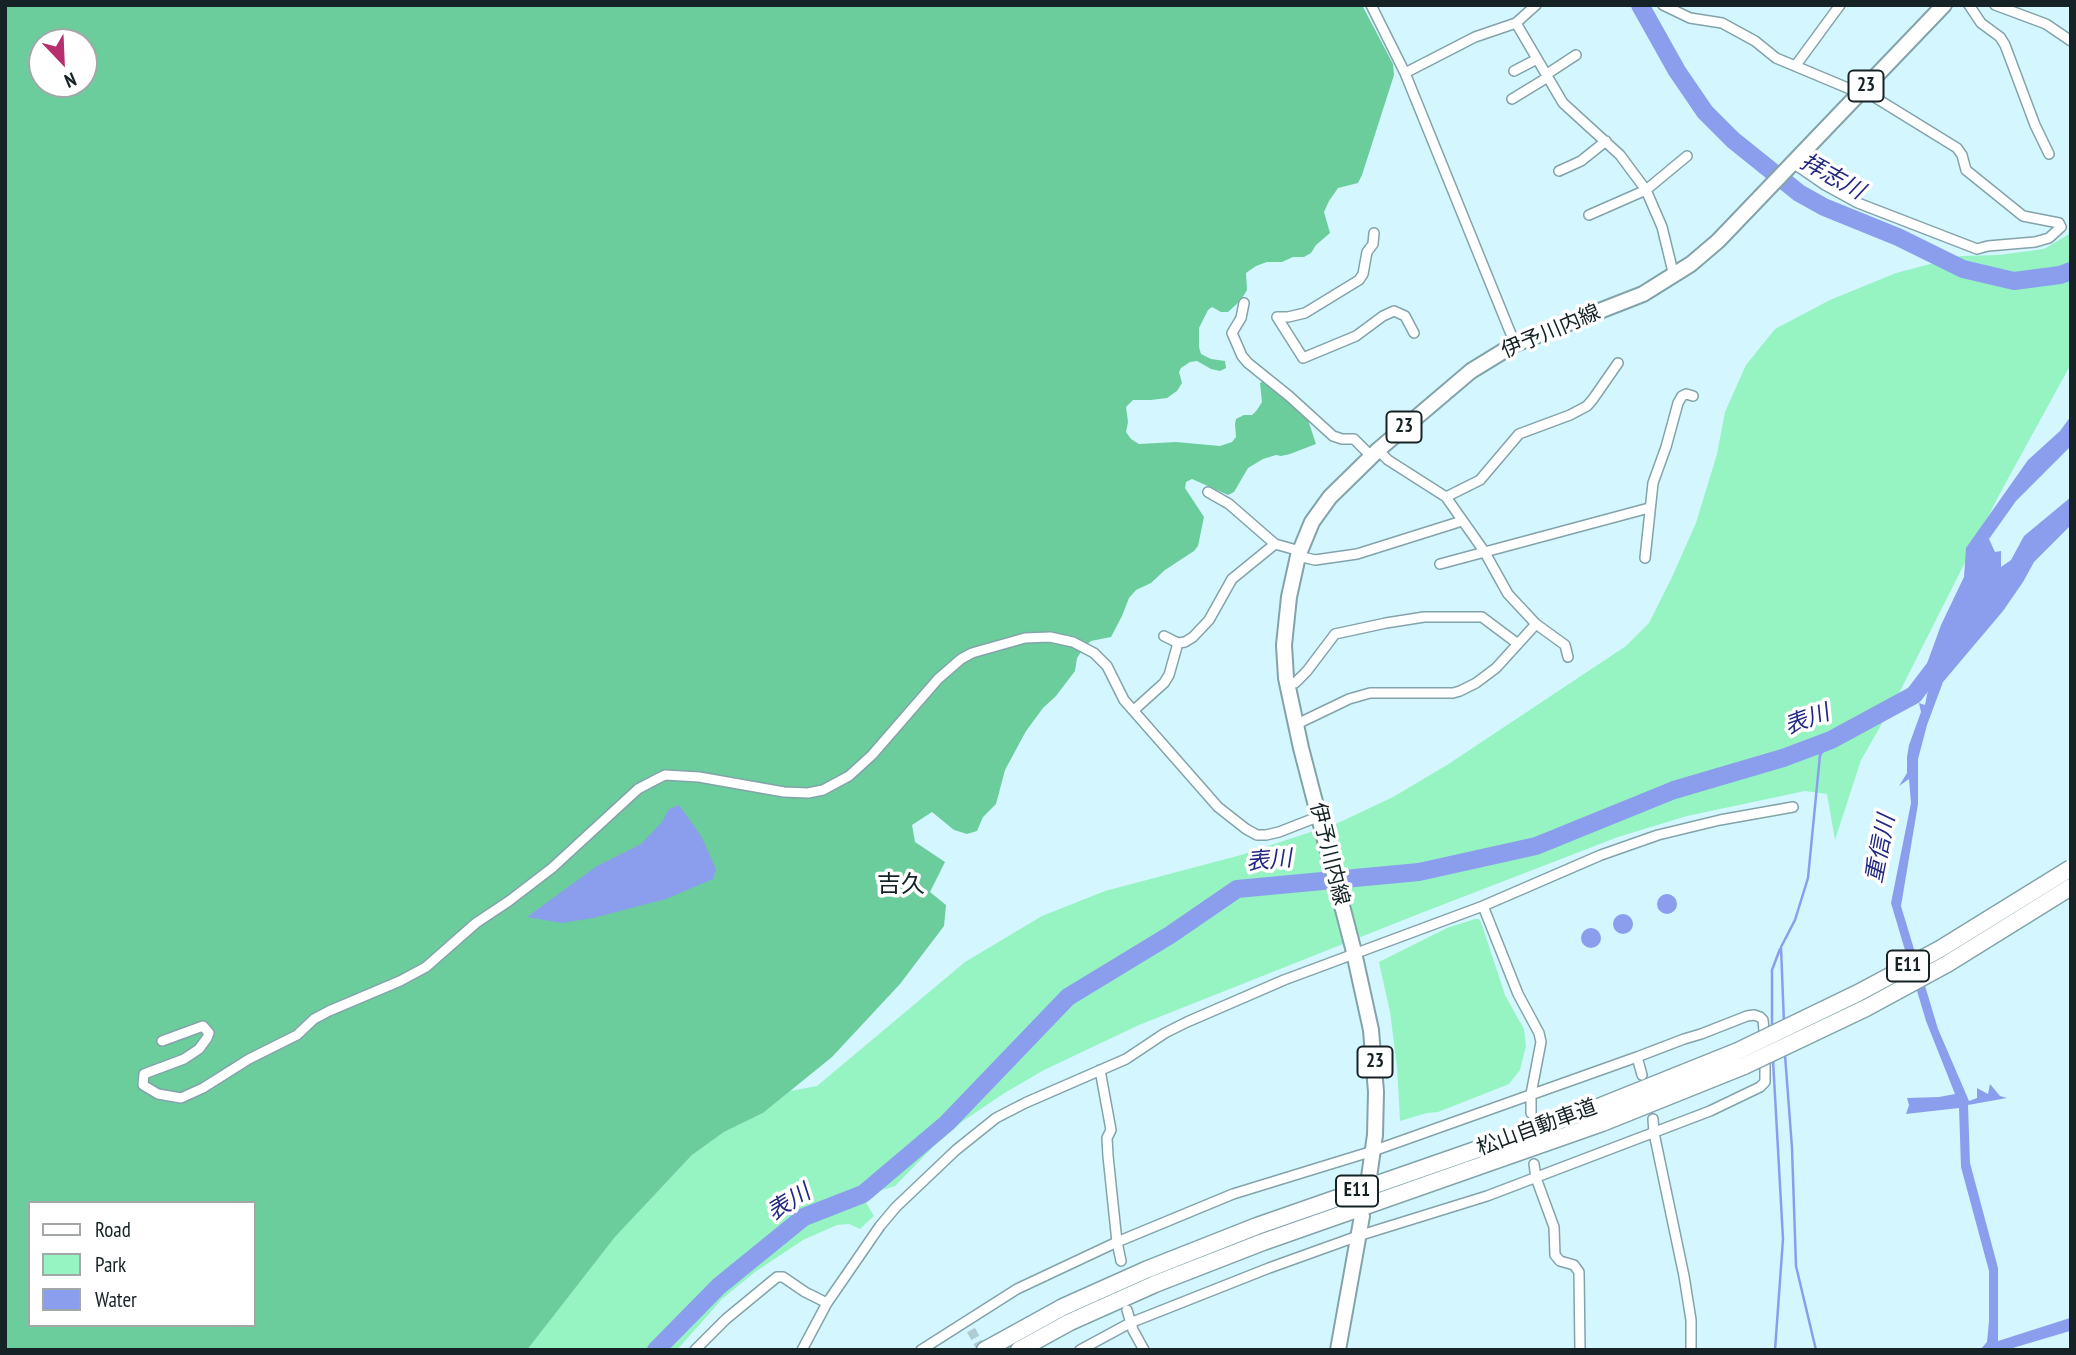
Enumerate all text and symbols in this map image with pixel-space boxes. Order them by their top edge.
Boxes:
north arrow [28,28,98,98]
text: N [61,67,80,94]
road number: 23 [1848,71,1884,102]
water label: 拝志川 [1795,148,1869,206]
street label: 伊予川内線 [1498,300,1604,364]
road number: 23 [1386,412,1422,442]
water label: 表川 [1781,699,1833,741]
street label: 伊予川内線 [1304,800,1354,908]
water label: 重信川 [1861,813,1901,885]
water label: 表川 [1245,845,1293,877]
district label: 吉久 [877,871,925,899]
road number: E11 [1887,950,1929,982]
road number: 23 [1358,1046,1392,1078]
street label: 松山自動車道 [1473,1095,1601,1161]
road number: E11 [1336,1176,1378,1206]
water label: 表川 [762,1179,816,1227]
legend [28,1201,256,1327]
text: Road [95,1216,131,1243]
text: Park [95,1251,126,1278]
text: Water [95,1286,137,1313]

